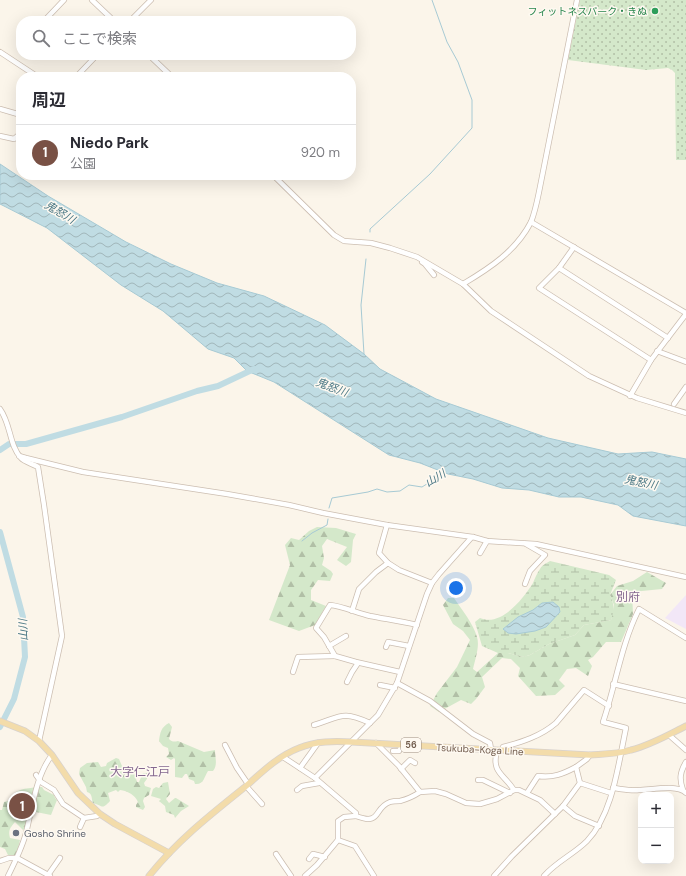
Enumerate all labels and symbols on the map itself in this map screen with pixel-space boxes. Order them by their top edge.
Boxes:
place label: フィットネスパーク・きぬ [527,5,647,18]
marker: フィットネスパーク・きぬ [650,6,660,16]
water label: 鬼怒川 [42,198,79,227]
water label: 鬼怒川 [314,375,351,400]
water label: 山川 [422,466,449,490]
water label: 鬼怒川 [623,472,660,492]
your location [446,578,466,598]
district label: 別府 [616,589,640,605]
water label: 山川 [15,618,31,641]
road number: 56 [401,738,421,752]
street label: Tsukuba-Koga Line [436,741,524,758]
district label: 大字仁江戸 [110,764,170,780]
pin: 1 [9,791,35,821]
place label: Gosho Shrine [24,827,86,840]
marker: Gosho Shrine [11,828,21,838]

